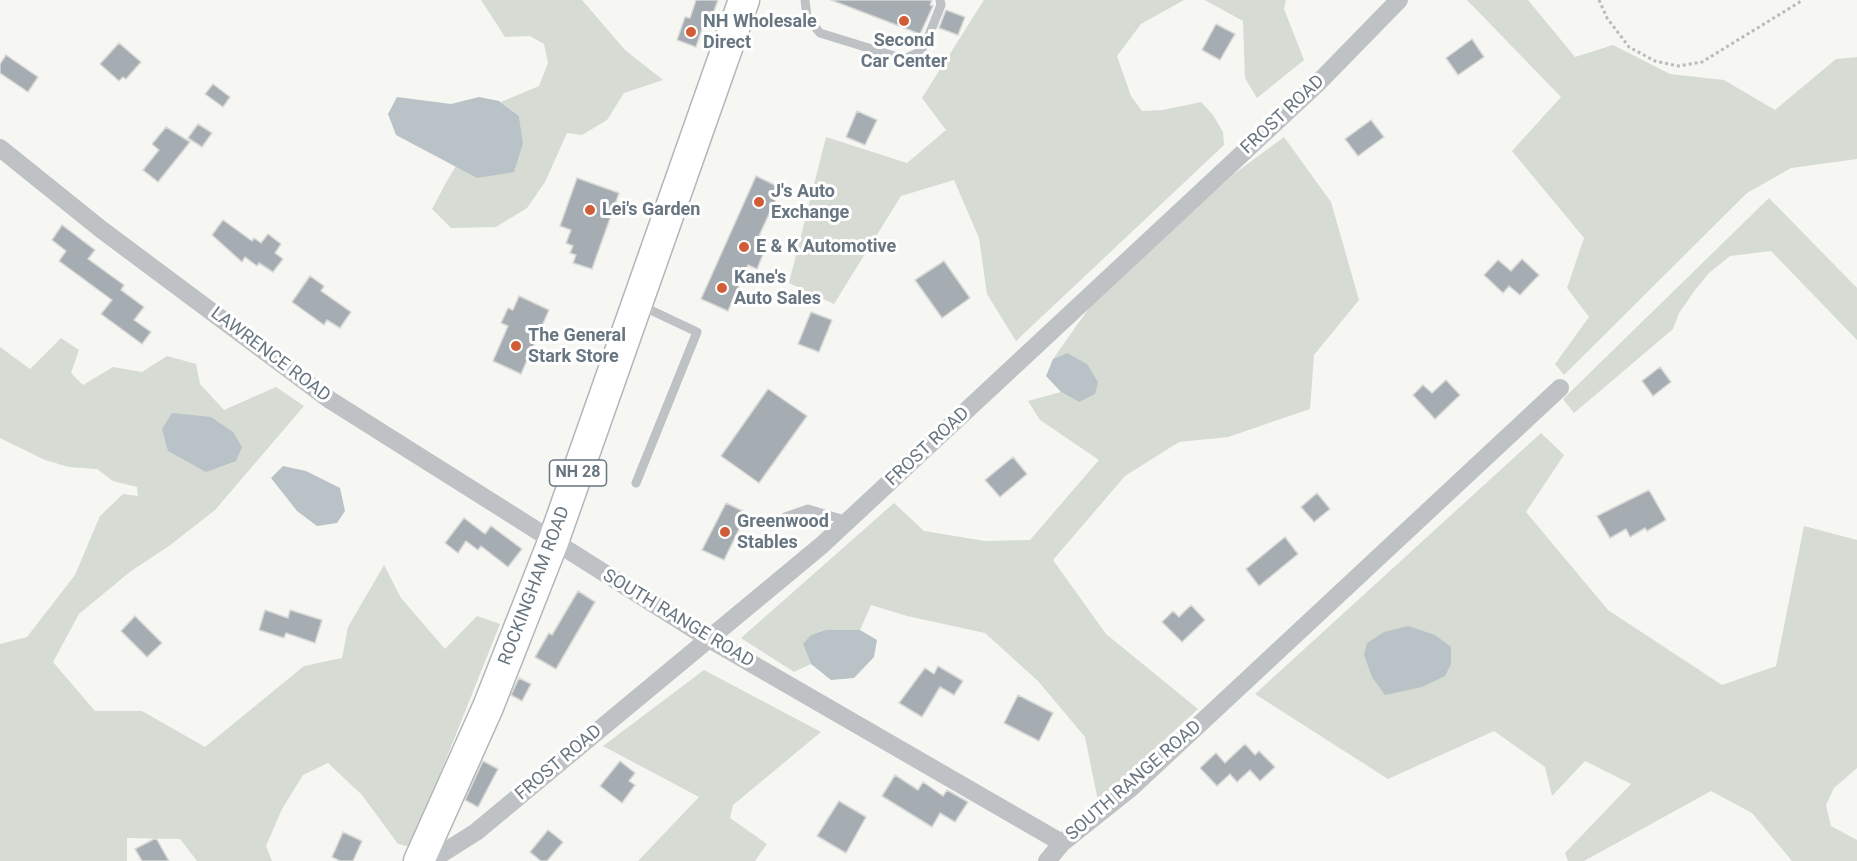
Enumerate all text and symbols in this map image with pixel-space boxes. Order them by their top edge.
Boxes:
place label: NH Wholesale Direct [703,11,817,54]
marker: Second Car Center [897,14,911,28]
marker: NH Wholesale Direct [684,25,698,39]
place label: Second Car Center [861,30,947,72]
street label: FROST ROAD [1237,71,1329,159]
place label: J's Auto Exchange [771,181,849,224]
marker: J's Auto Exchange [752,195,766,209]
place label: Lei's Garden [602,199,700,221]
marker: Lei's Garden [583,203,597,217]
place label: E & K Automotive [756,236,896,258]
marker: E & K Automotive [737,240,751,254]
place label: Kane's Auto Sales [734,267,821,310]
marker: Kane's Auto Sales [715,281,729,295]
street label: LAWRENCE ROAD [206,303,334,407]
place label: The General Stark Store [528,325,626,368]
marker: The General Stark Store [509,339,523,353]
street label: FROST ROAD [882,403,974,491]
road number: NH 28 [550,460,606,486]
street label: ROCKINGHAM ROAD [495,504,575,668]
place label: Greenwood Stables [737,511,829,554]
marker: Greenwood Stables [718,525,732,539]
street label: SOUTH RANGE ROAD [599,565,757,673]
street label: SOUTH RANGE ROAD [1062,716,1206,846]
street label: FROST ROAD [511,721,607,805]

